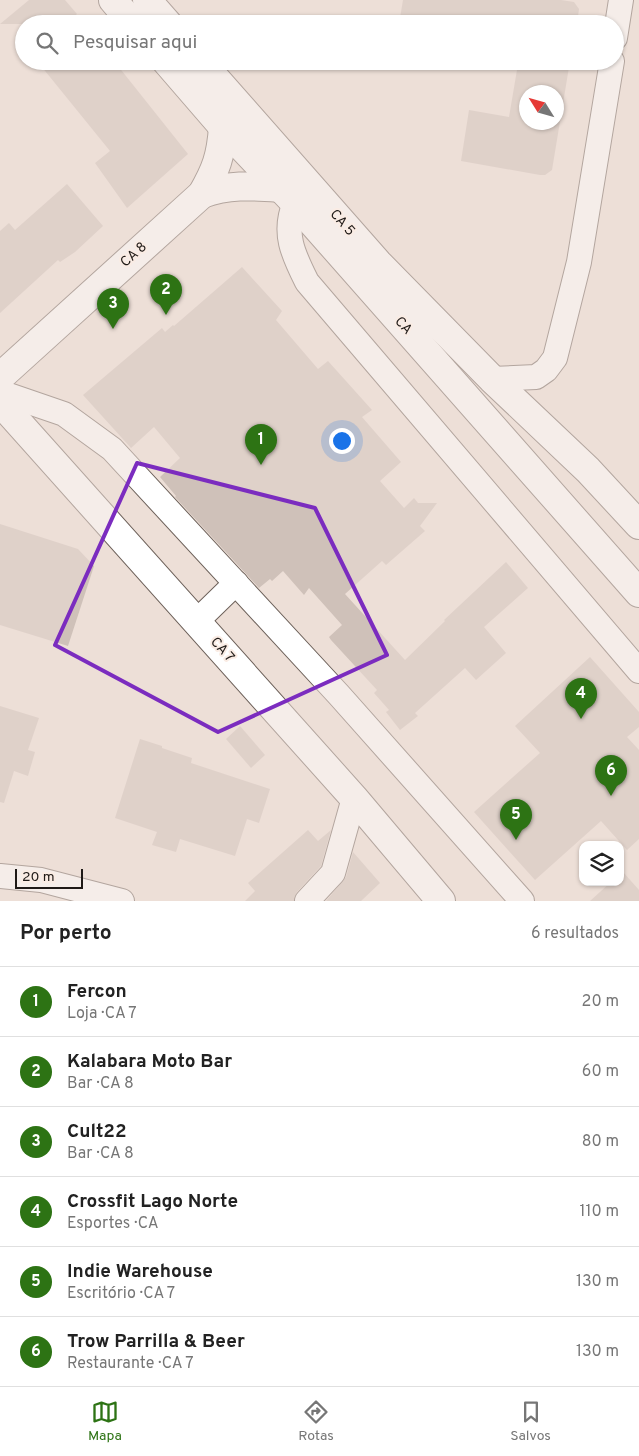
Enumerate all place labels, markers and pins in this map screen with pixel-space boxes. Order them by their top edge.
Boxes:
pin: 2 [150,274,182,315]
pin: 3 [97,288,129,329]
pin: 1 [245,424,277,465]
pin: 4 [565,678,597,719]
pin: 6 [595,755,627,796]
pin: 5 [500,799,532,840]

